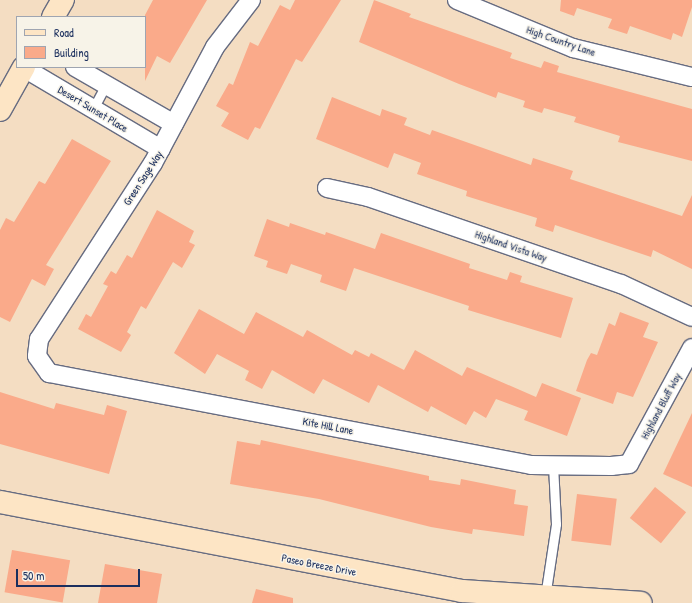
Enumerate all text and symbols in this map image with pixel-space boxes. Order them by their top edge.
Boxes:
legend [16,16,146,68]
street label: High Country Lane [525,23,597,59]
text: Road [54,24,74,41]
text: Building [54,44,89,61]
street label: Desert Sunset Place [56,83,130,135]
street label: Green Sage Way [120,148,166,208]
street label: Highland Vista Way [473,227,549,265]
street label: Highland Bluff Way [638,371,684,441]
street label: Kite Hill Lane [301,415,355,437]
street label: Paseo Breeze Drive [280,551,358,579]
scale bar [18,561,142,587]
text: 50 m [23,567,44,584]

